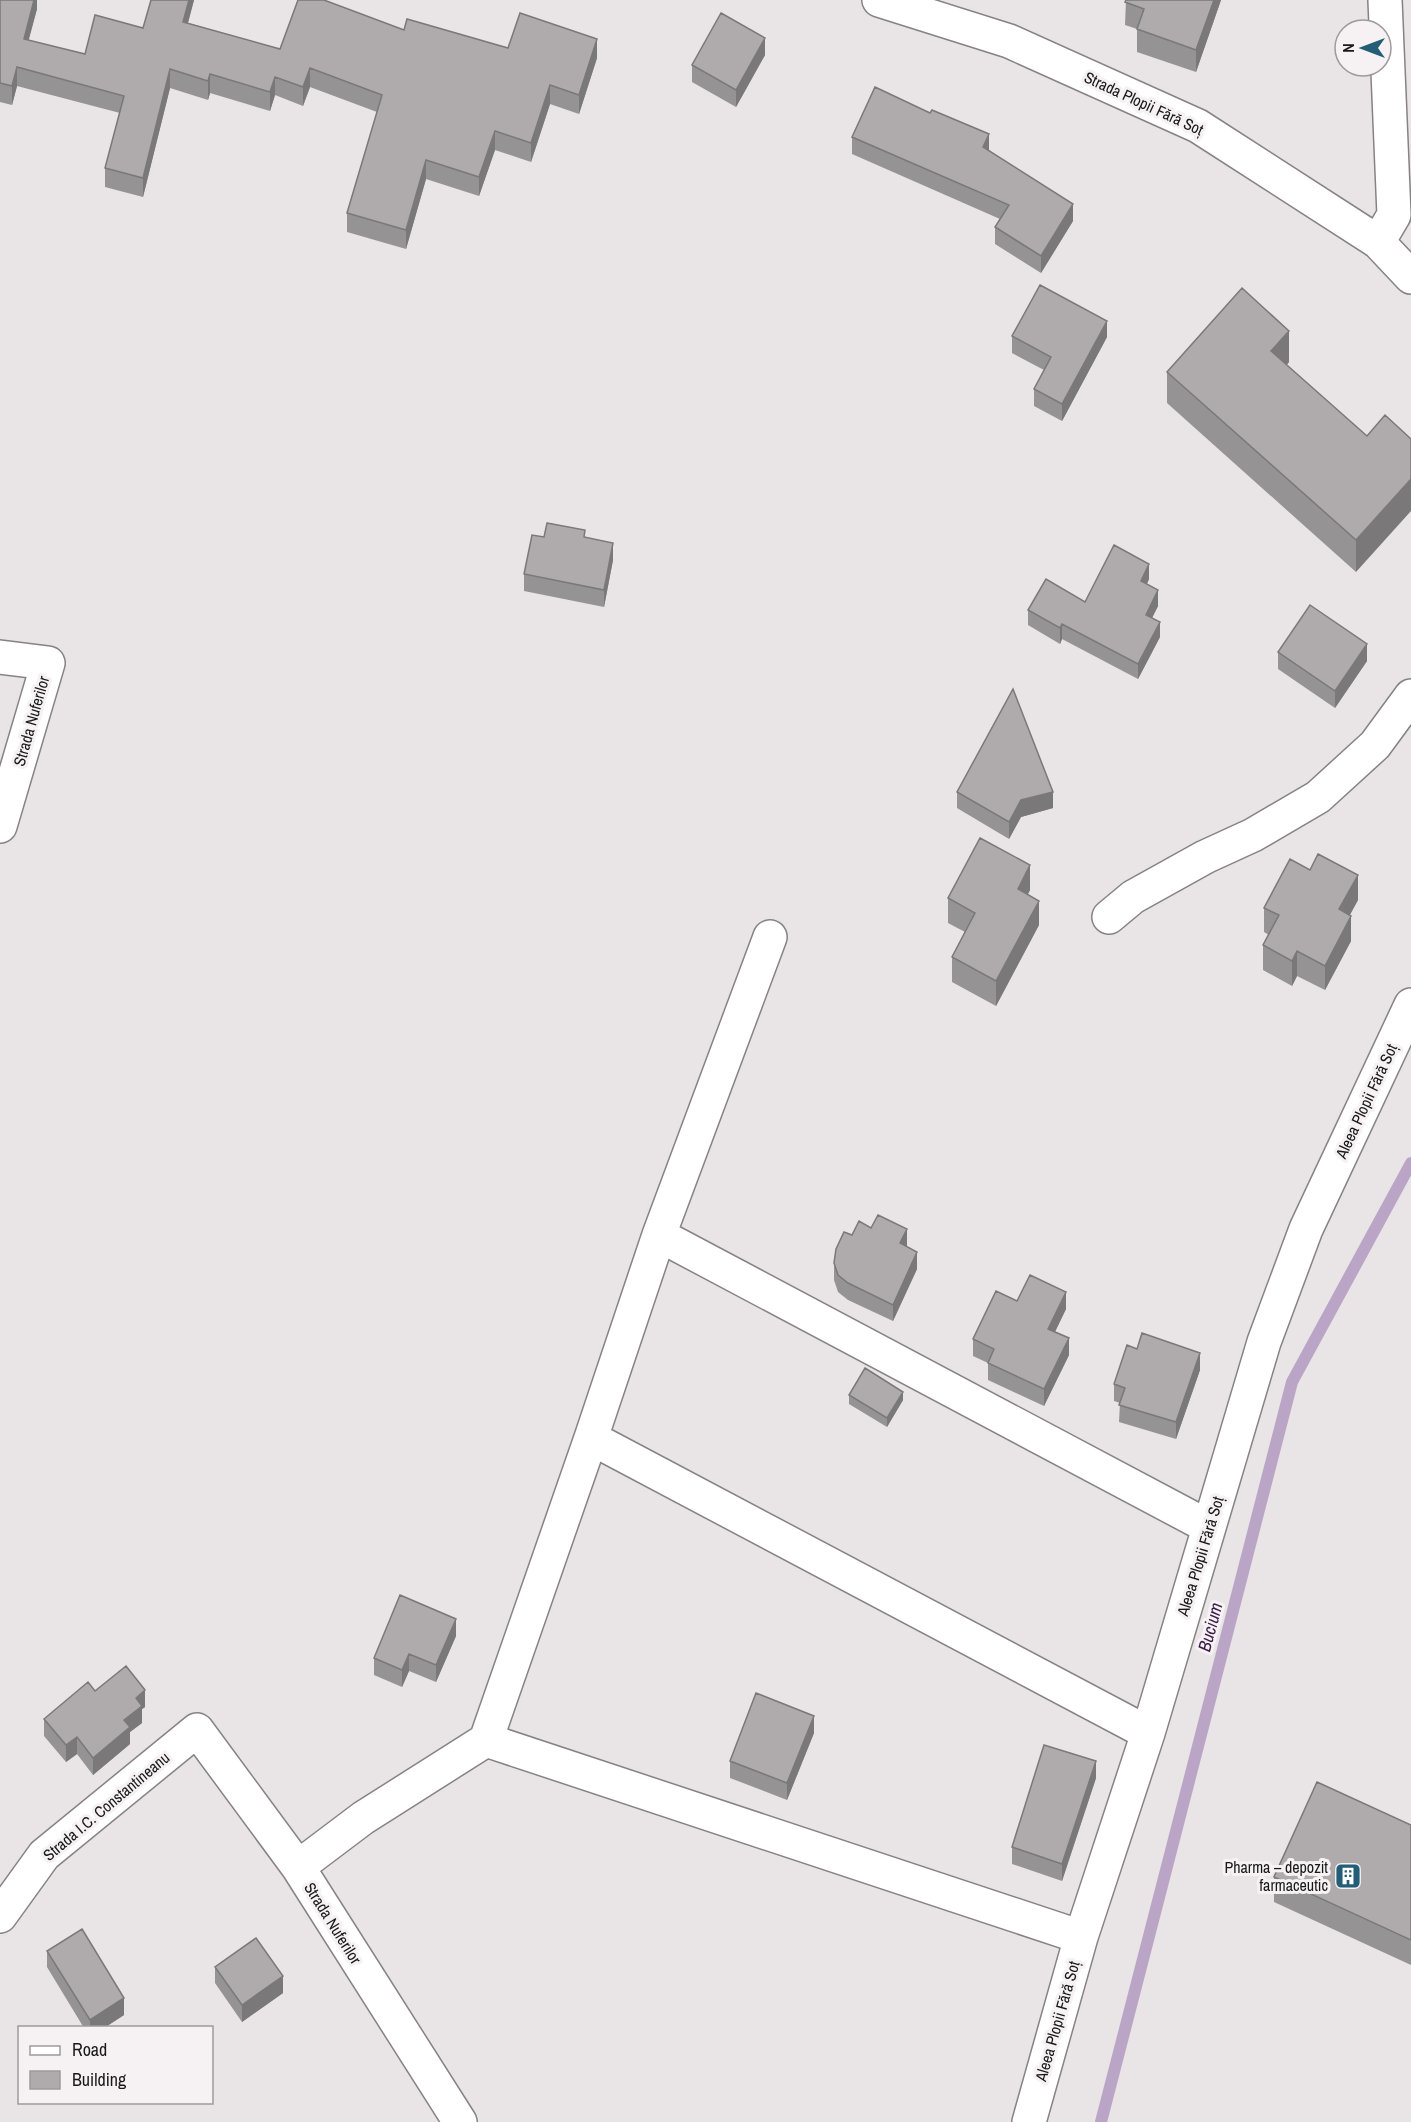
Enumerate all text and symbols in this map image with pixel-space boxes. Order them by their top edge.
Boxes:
north arrow [1333,18,1393,78]
text: N [1337,43,1359,53]
street label: Strada Plopii Fără Soț [1081,66,1208,140]
street label: Strada Nuferilor [8,673,55,769]
street label: Aleea Plopii Fără Soț [1329,1040,1402,1163]
street label: Aleea Plopii Fără Soț [1171,1493,1229,1620]
water label: Bucium [1191,1600,1229,1654]
street label: Strada I.C. Constantineanu [38,1746,174,1866]
place label: Pharma – depozit farmaceutic [1224,1856,1328,1896]
building icon: Pharma – depozit farmaceutic [1333,1861,1363,1891]
street label: Strada Nuferilor [299,1878,367,1969]
street label: Aleea Plopii Fără Soț [1029,1958,1085,2085]
legend [18,2026,213,2104]
text: Road [72,2037,107,2062]
text: Building [72,2067,127,2092]

